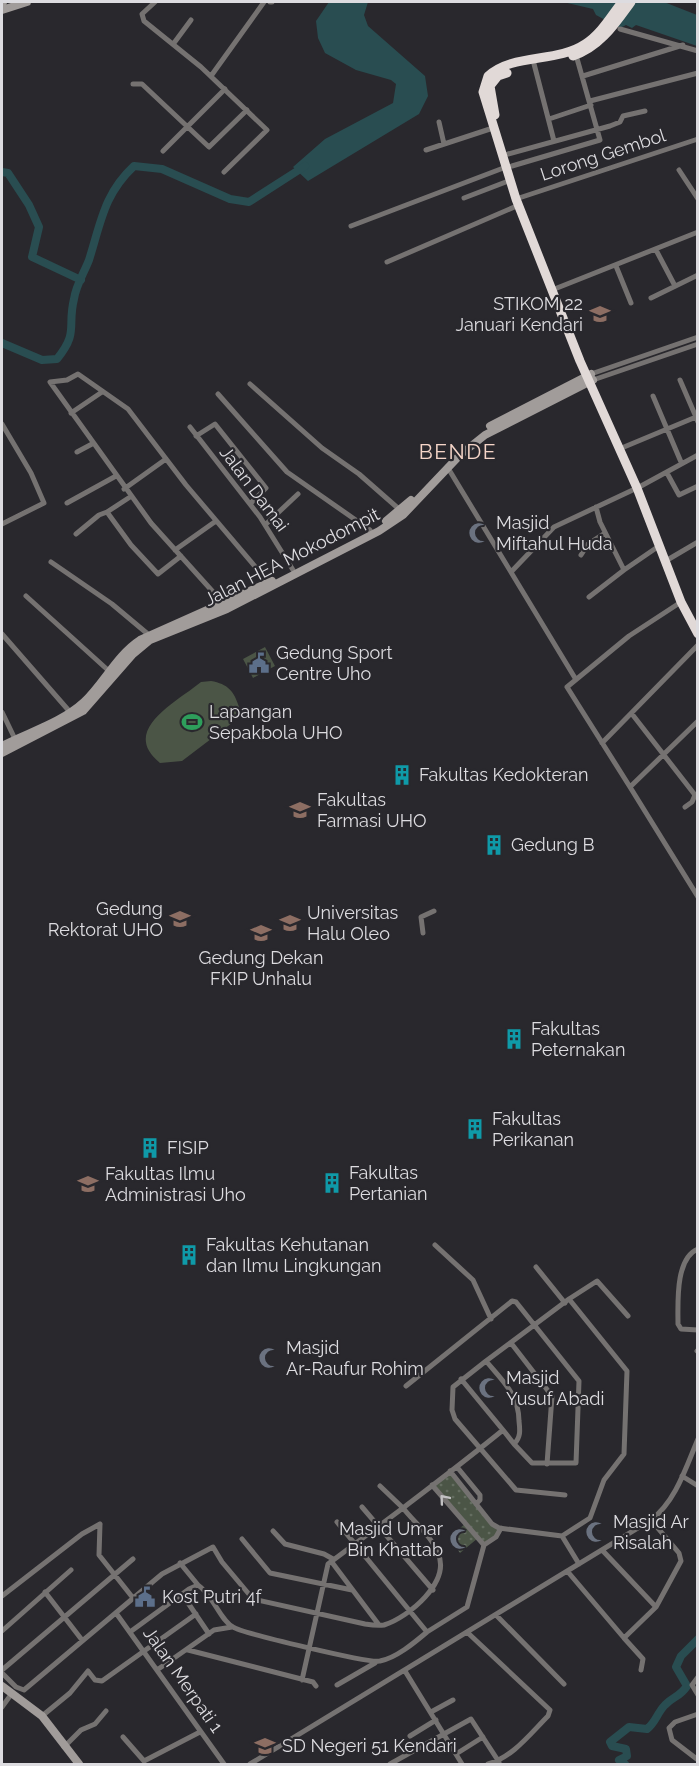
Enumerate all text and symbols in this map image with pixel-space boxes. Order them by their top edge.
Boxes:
street label: Lorong Gembol [537,124,668,185]
place label: STIKOM 22 Januari Kendari [456,293,583,335]
school or university icon: STIKOM 22 Januari Kendari [588,302,612,326]
district label: BENDE [419,439,497,464]
street label: Jalan Damai [216,442,293,535]
street label: Jalan HEA Mokodompit [201,503,383,610]
place label: Masjid Miftahul Huda [496,512,613,554]
mosque icon: Masjid Miftahul Huda [467,521,491,545]
place label: Gedung Sport Centre Uho [276,642,393,684]
public building icon: Gedung Sport Centre Uho [247,651,271,675]
place label: Lapangan Sepakbola UHO [209,701,342,743]
sports icon: Lapangan Sepakbola UHO [180,710,204,734]
building icon: Fakultas Kedokteran [390,763,414,787]
place label: Fakultas Kedokteran [419,764,589,785]
place label: Fakultas Farmasi UHO [317,789,427,831]
school or university icon: Fakultas Farmasi UHO [288,798,312,822]
building icon: Gedung B [482,833,506,857]
place label: Gedung B [511,834,595,855]
place label: Gedung Rektorat UHO [48,898,163,940]
place label: Universitas Halu Oleo [307,902,399,944]
school or university icon: Gedung Rektorat UHO [168,907,192,931]
school or university icon: Universitas Halu Oleo [278,911,302,935]
school or university icon: Gedung Dekan FKIP Unhalu [249,921,273,945]
place label: Gedung Dekan FKIP Unhalu [199,947,323,989]
place label: Fakultas Peternakan [531,1018,625,1060]
building icon: Fakultas Peternakan [502,1027,526,1051]
place label: Fakultas Perikanan [492,1108,574,1150]
building icon: Fakultas Perikanan [463,1117,487,1141]
building icon: FISIP [138,1136,162,1160]
place label: FISIP [167,1137,209,1158]
place label: Fakultas Pertanian [349,1162,427,1204]
place label: Fakultas Ilmu Administrasi Uho [105,1163,246,1205]
building icon: Fakultas Pertanian [320,1171,344,1195]
school or university icon: Fakultas Ilmu Administrasi Uho [76,1172,100,1196]
place label: Fakultas Kehutanan dan Ilmu Lingkungan [206,1234,381,1276]
building icon: Fakultas Kehutanan dan Ilmu Lingkungan [177,1243,201,1267]
place label: Masjid Ar-Raufur Rohim [286,1337,424,1379]
mosque icon: Masjid Ar-Raufur Rohim [257,1346,281,1370]
place label: Masjid Yusuf Abadi [506,1367,605,1409]
mosque icon: Masjid Yusuf Abadi [477,1376,501,1400]
one-way arrow [440,1495,451,1506]
place label: Masjid Ar Risalah [613,1511,690,1553]
place label: Masjid Umar Bin Khattab [339,1518,444,1560]
mosque icon: Masjid Ar Risalah [584,1520,608,1544]
mosque icon: Masjid Umar Bin Khattab [448,1527,472,1551]
public building icon: Kost Putri 4f [133,1585,157,1609]
place label: Kost Putri 4f [162,1586,263,1607]
street label: Jalan Merpati 1 [139,1623,228,1737]
school or university icon: SD Negeri 51 Kendari [253,1734,277,1758]
place label: SD Negeri 51 Kendari [282,1735,457,1756]

